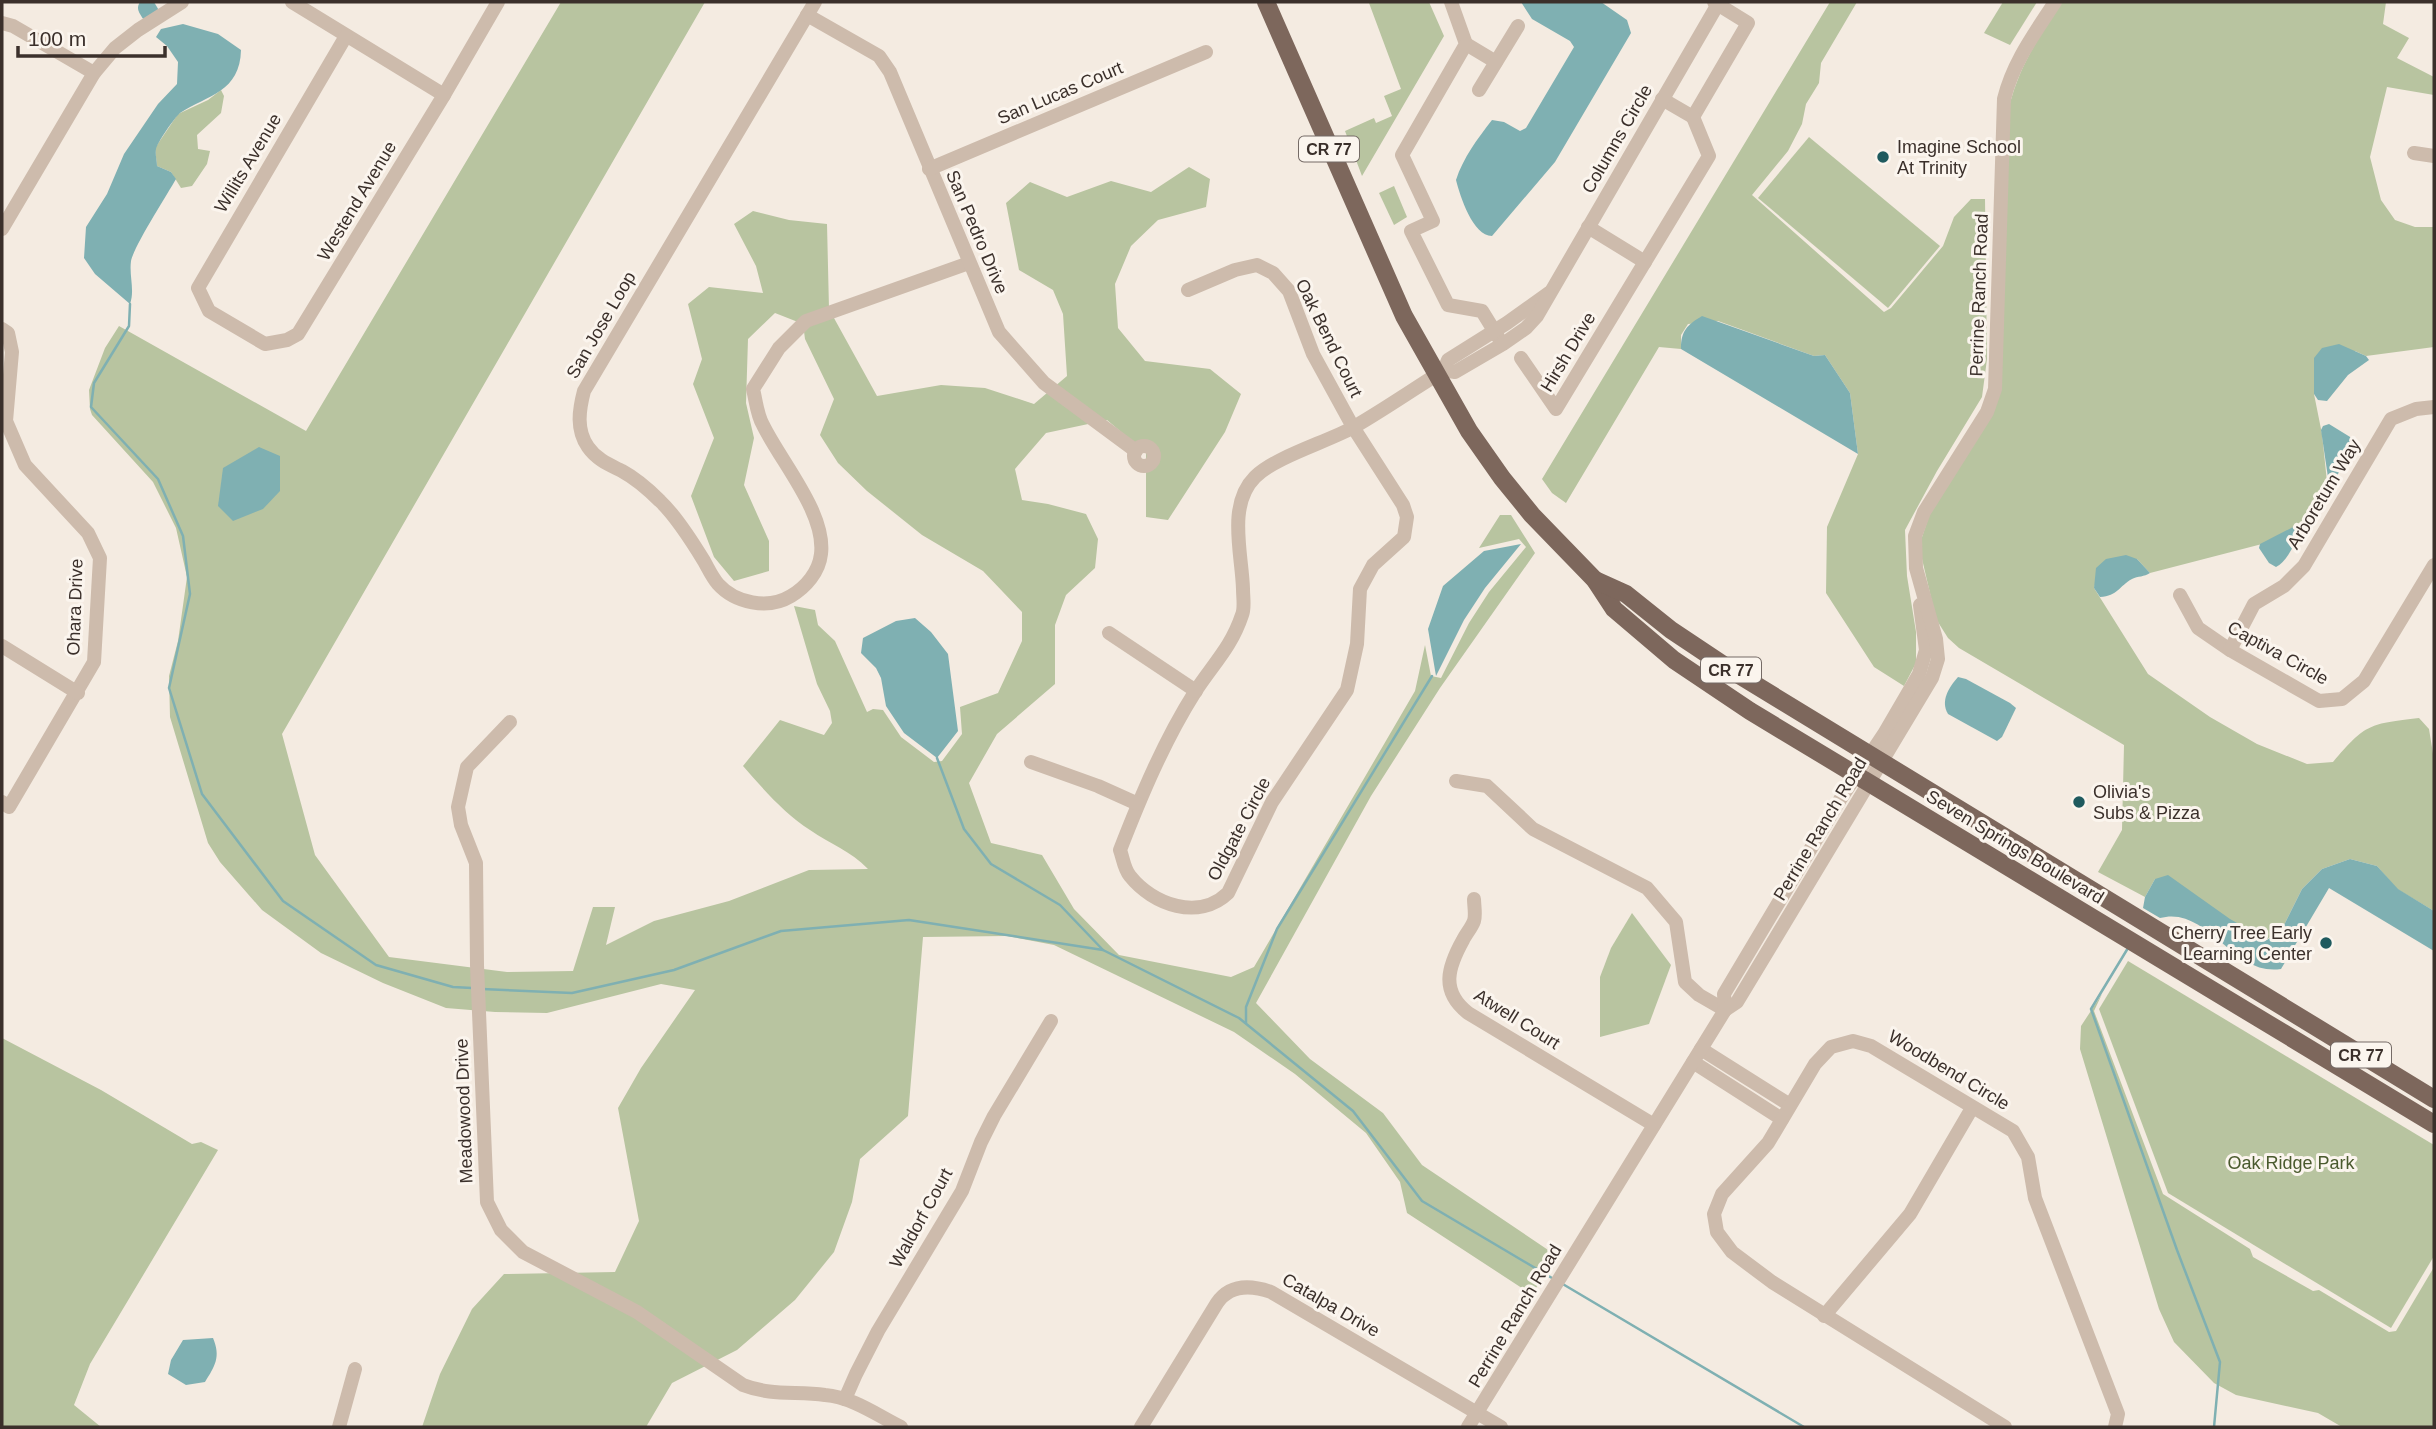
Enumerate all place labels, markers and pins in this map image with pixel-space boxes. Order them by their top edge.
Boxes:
place label: Imagine School At Trinity [1897,137,2021,178]
marker: Imagine School At Trinity [1875,149,1891,165]
place label: Olivia's Subs & Pizza [2093,782,2201,823]
marker: Olivia's Subs & Pizza [2071,794,2087,810]
place label: Cherry Tree Early Learning Center [2171,923,2312,964]
marker: Cherry Tree Early Learning Center [2318,935,2334,951]

